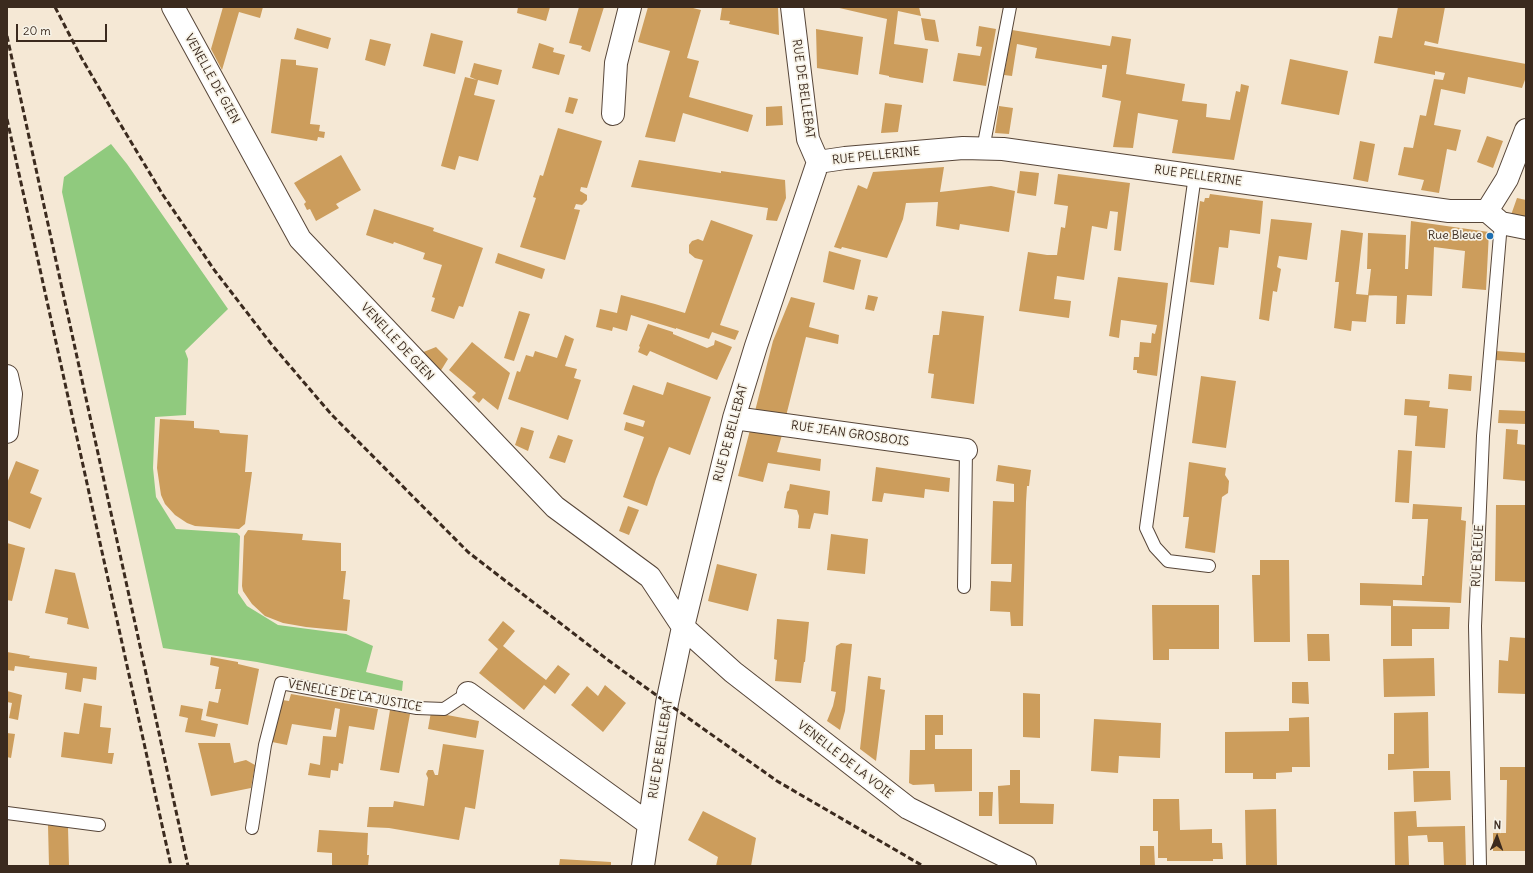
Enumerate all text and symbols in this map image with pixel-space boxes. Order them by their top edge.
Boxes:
scale bar [18,16,109,42]
text: 20 m [23,23,51,38]
street label: VENELLE DE GIEN [181,32,243,126]
street label: RUE DE BELLEBAT [789,38,817,140]
street label: RUE PELLERINE [831,144,921,168]
street label: RUE PELLERINE [1153,163,1243,189]
place label: Rue Bleue [1428,229,1482,243]
marker: Rue Bleue [1485,231,1495,241]
street label: VENELLE DE GIEN [357,300,437,384]
street label: RUE DE BELLEBAT [711,383,751,483]
street label: RUE JEAN GROSBOIS [790,419,910,449]
street label: RUE BLEUE [1469,524,1487,588]
street label: VENELLE DE LA JUSTICE [287,677,423,715]
street label: RUE DE BELLEBAT [646,698,676,800]
street label: VENELLE DE LA VOIE [794,718,896,802]
north arrow [1477,817,1517,857]
text: N [1493,818,1501,832]

